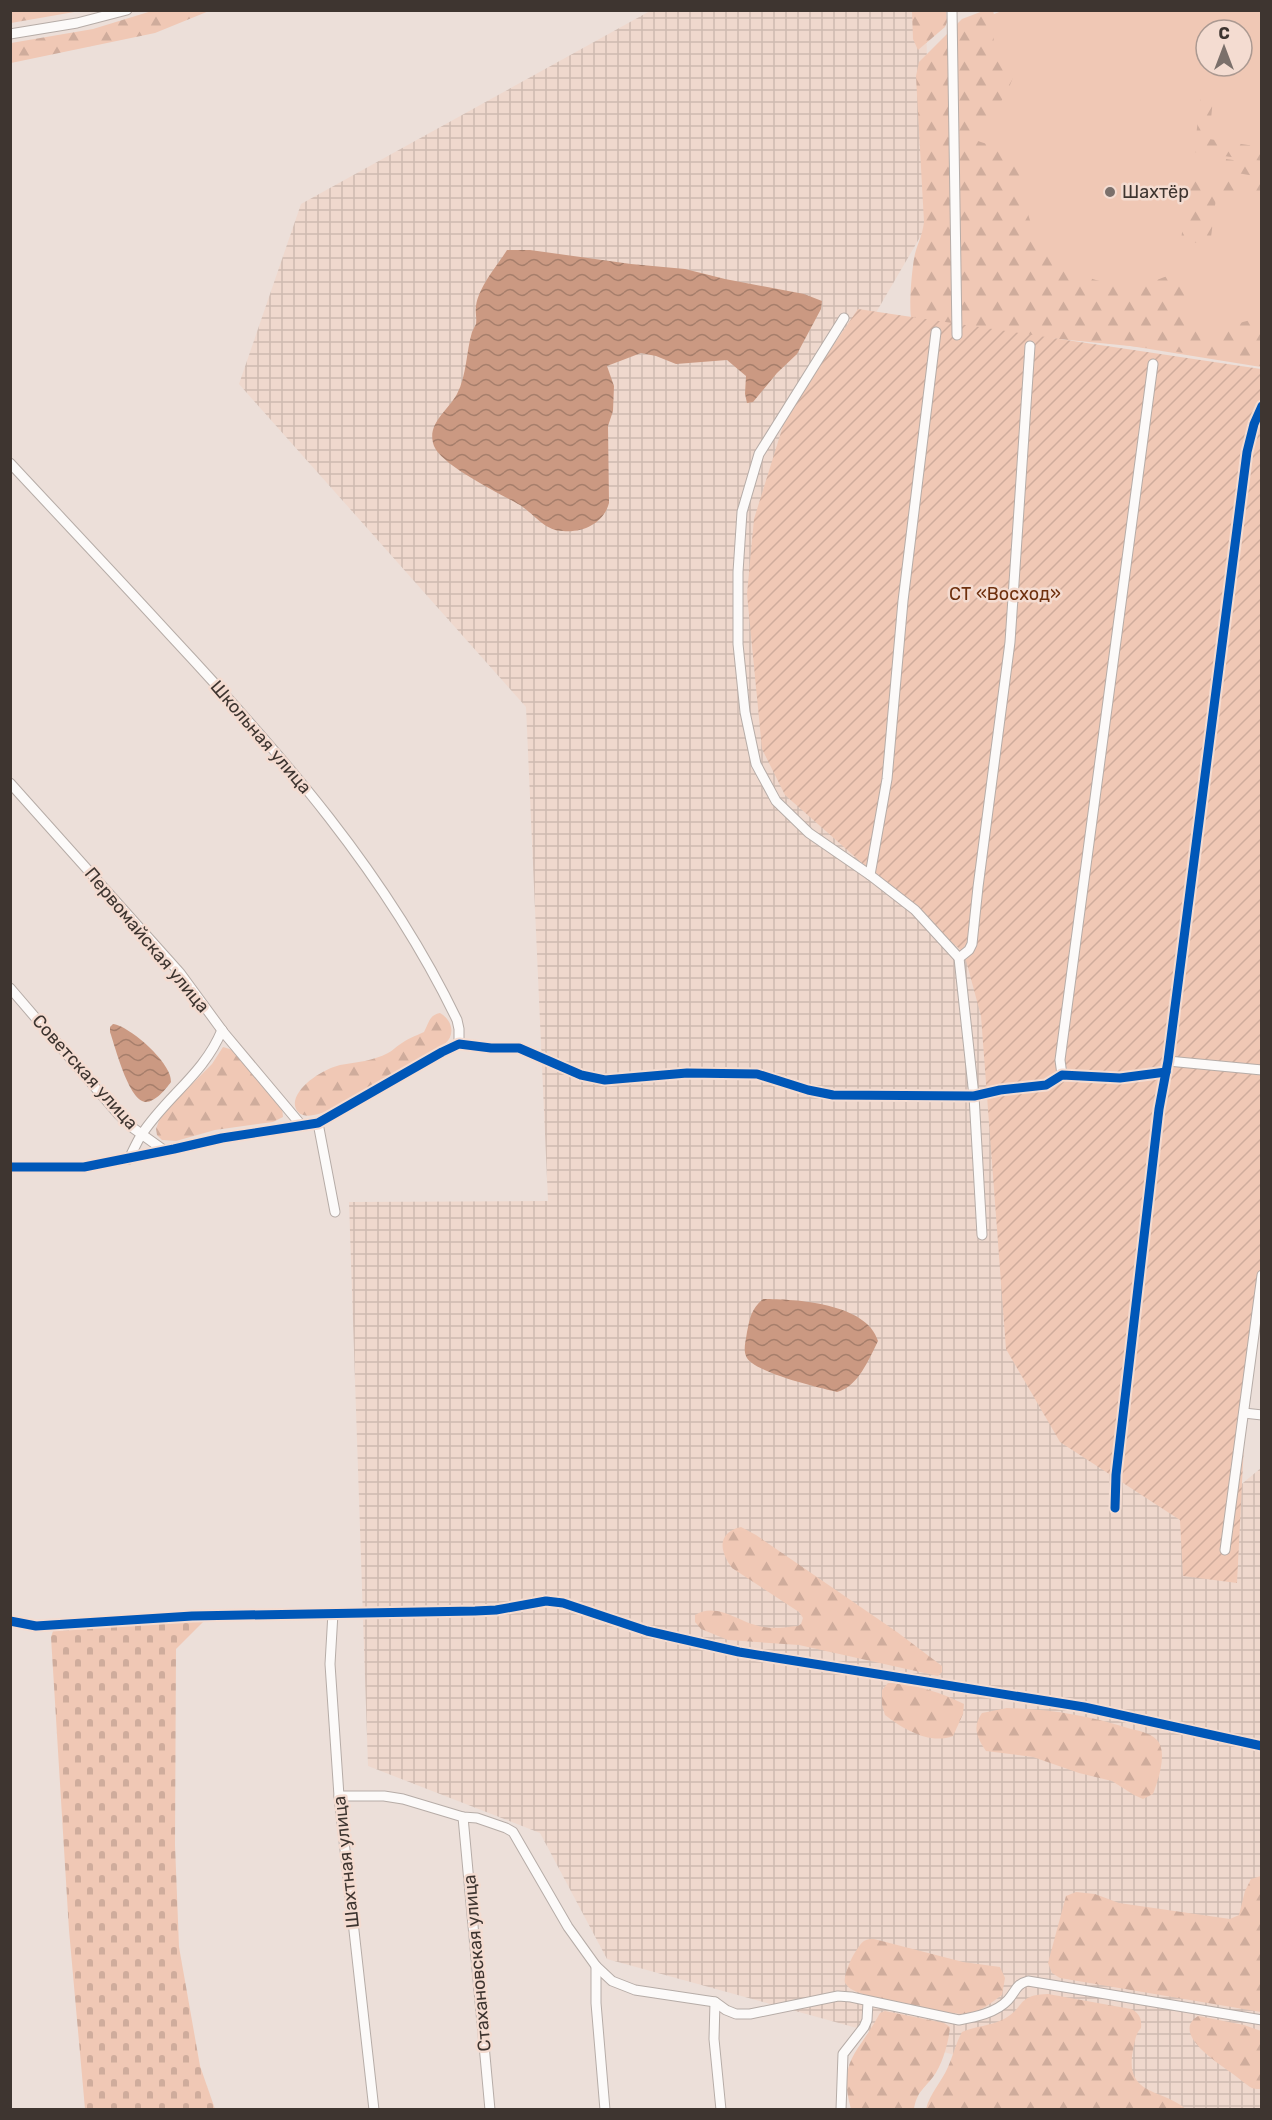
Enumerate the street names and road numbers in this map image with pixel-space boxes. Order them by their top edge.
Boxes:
street label: Школьная улица [206,676,316,798]
street label: Первомайская улица [80,863,214,1017]
street label: Советская улица [28,1010,142,1134]
street label: Шахтная улица [328,1795,364,1929]
street label: Стахановская улица [458,1874,496,2052]

